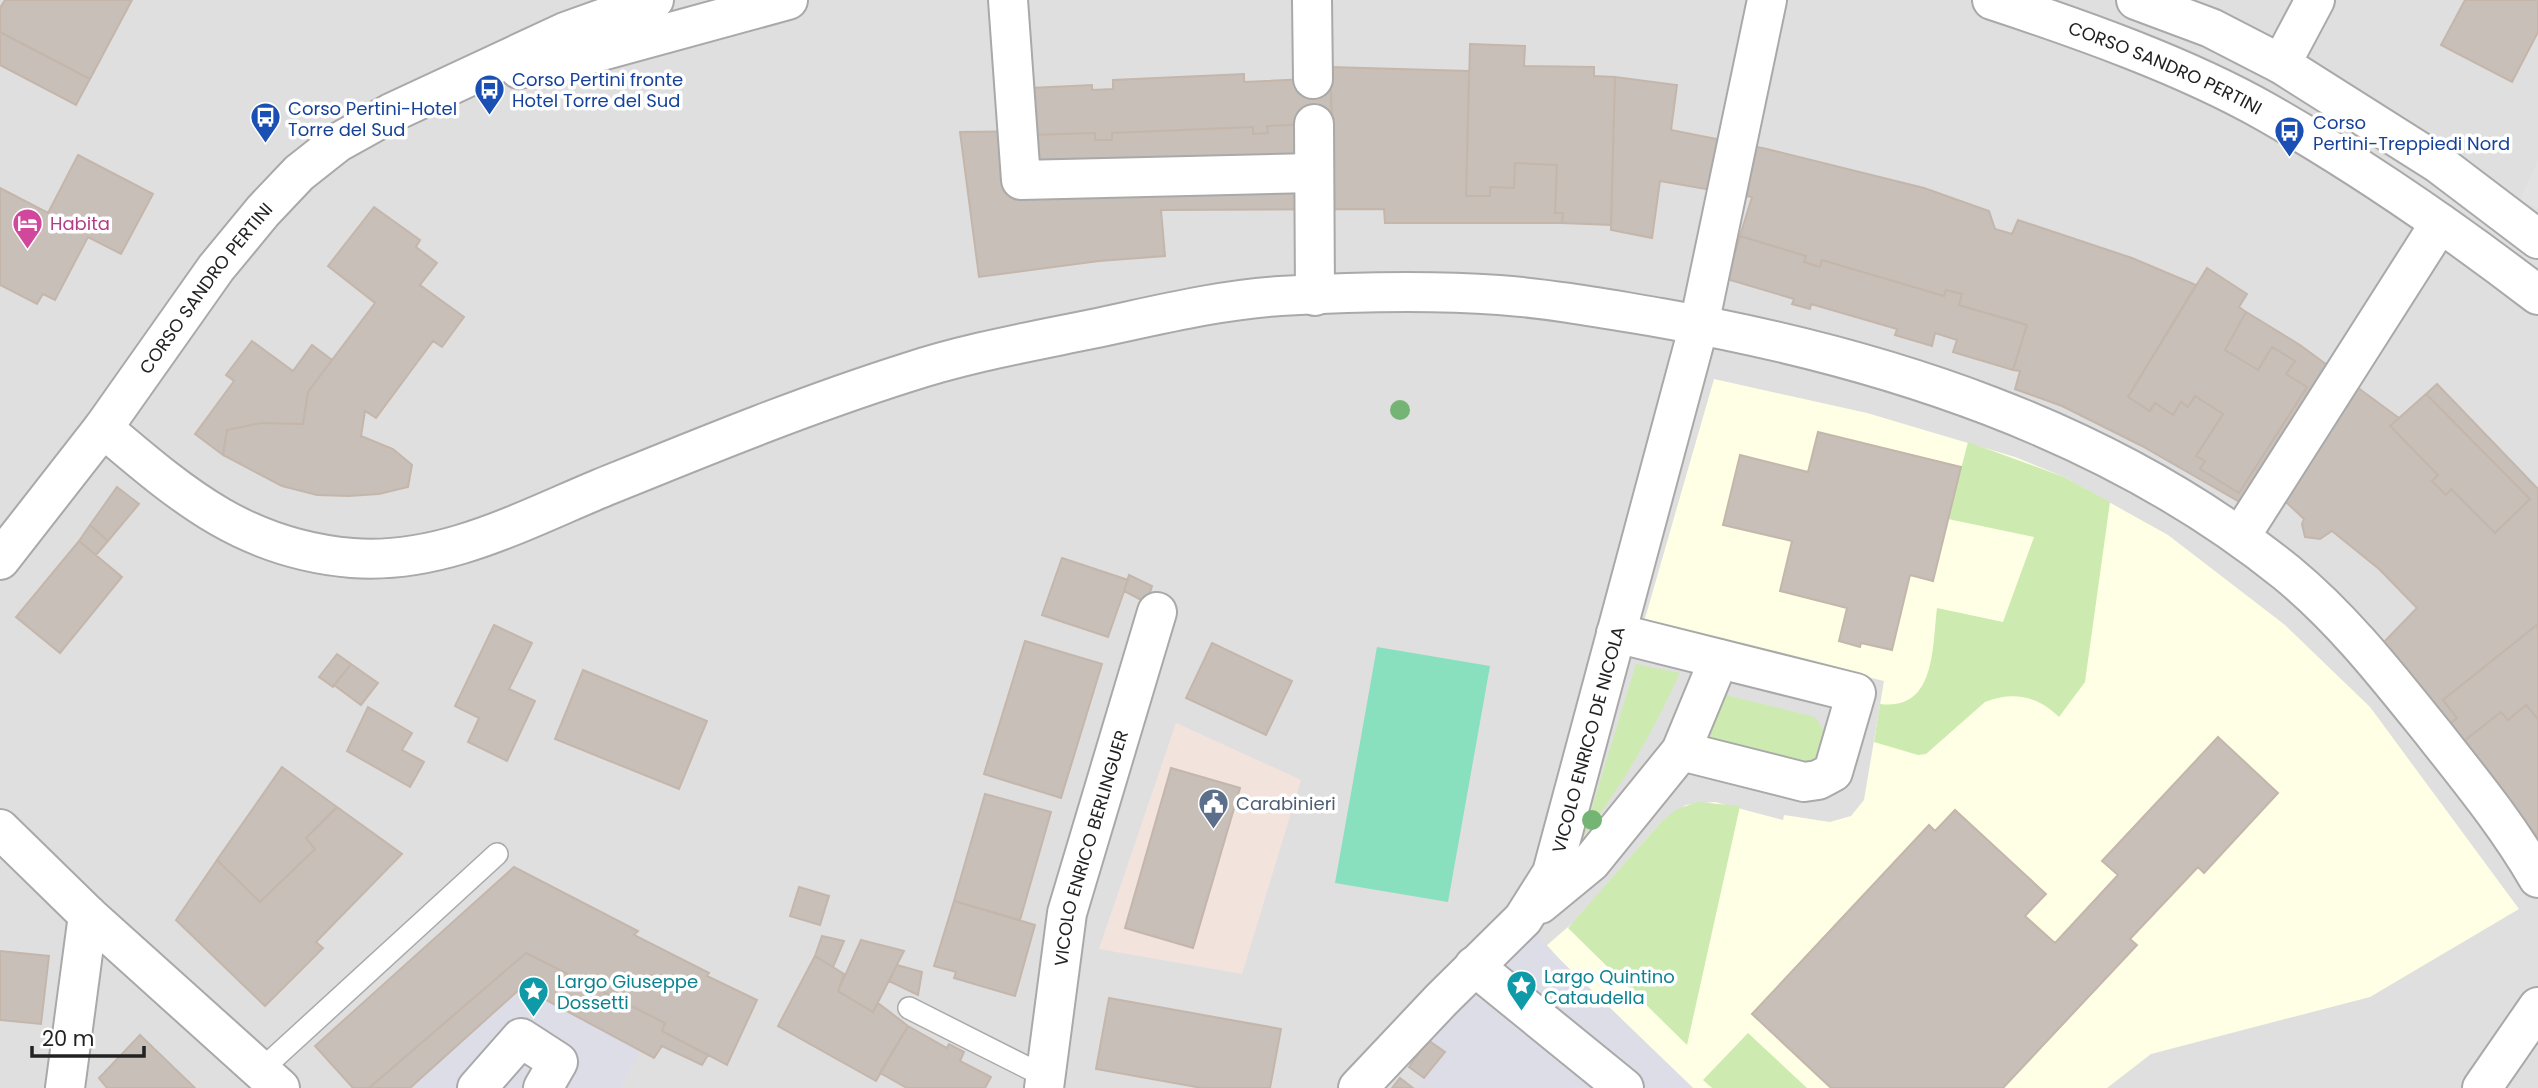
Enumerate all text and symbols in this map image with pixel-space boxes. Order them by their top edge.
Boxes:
street label: CORSO SANDRO PERTINI [2065,15,2267,120]
place label: Corso Pertini fronte Hotel Torre del Sud [512,67,683,113]
bus stop icon: Corso Pertini fronte Hotel Torre del Sud [472,72,506,116]
place label: Corso Pertini-Hotel Torre del Sud [288,96,457,142]
bus stop icon: Corso Pertini-Hotel Torre del Sud [248,101,282,145]
place label: Corso Pertini-Treppiedi Nord [2313,110,2510,156]
bus stop icon: Corso Pertini-Treppiedi Nord [2273,115,2307,159]
street label: CORSO SANDRO PERTINI [133,197,278,379]
hotel icon: Habita [10,206,44,250]
place label: Habita [50,211,110,236]
street label: VICOLO ENRICO DE NICOLA [1546,623,1630,855]
street label: VICOLO ENRICO BERLINGUER [1048,727,1134,968]
public building icon: Carabinieri [1196,786,1230,830]
place label: Carabinieri [1236,791,1336,816]
place label: Largo Quintino Cataudella [1544,964,1675,1010]
place label: Largo Giuseppe Dossetti [557,969,698,1015]
place icon: Largo Quintino Cataudella [1504,969,1538,1013]
place icon: Largo Giuseppe Dossetti [517,974,551,1018]
scale bar [32,1014,144,1058]
text: 20 m [42,1024,95,1053]

